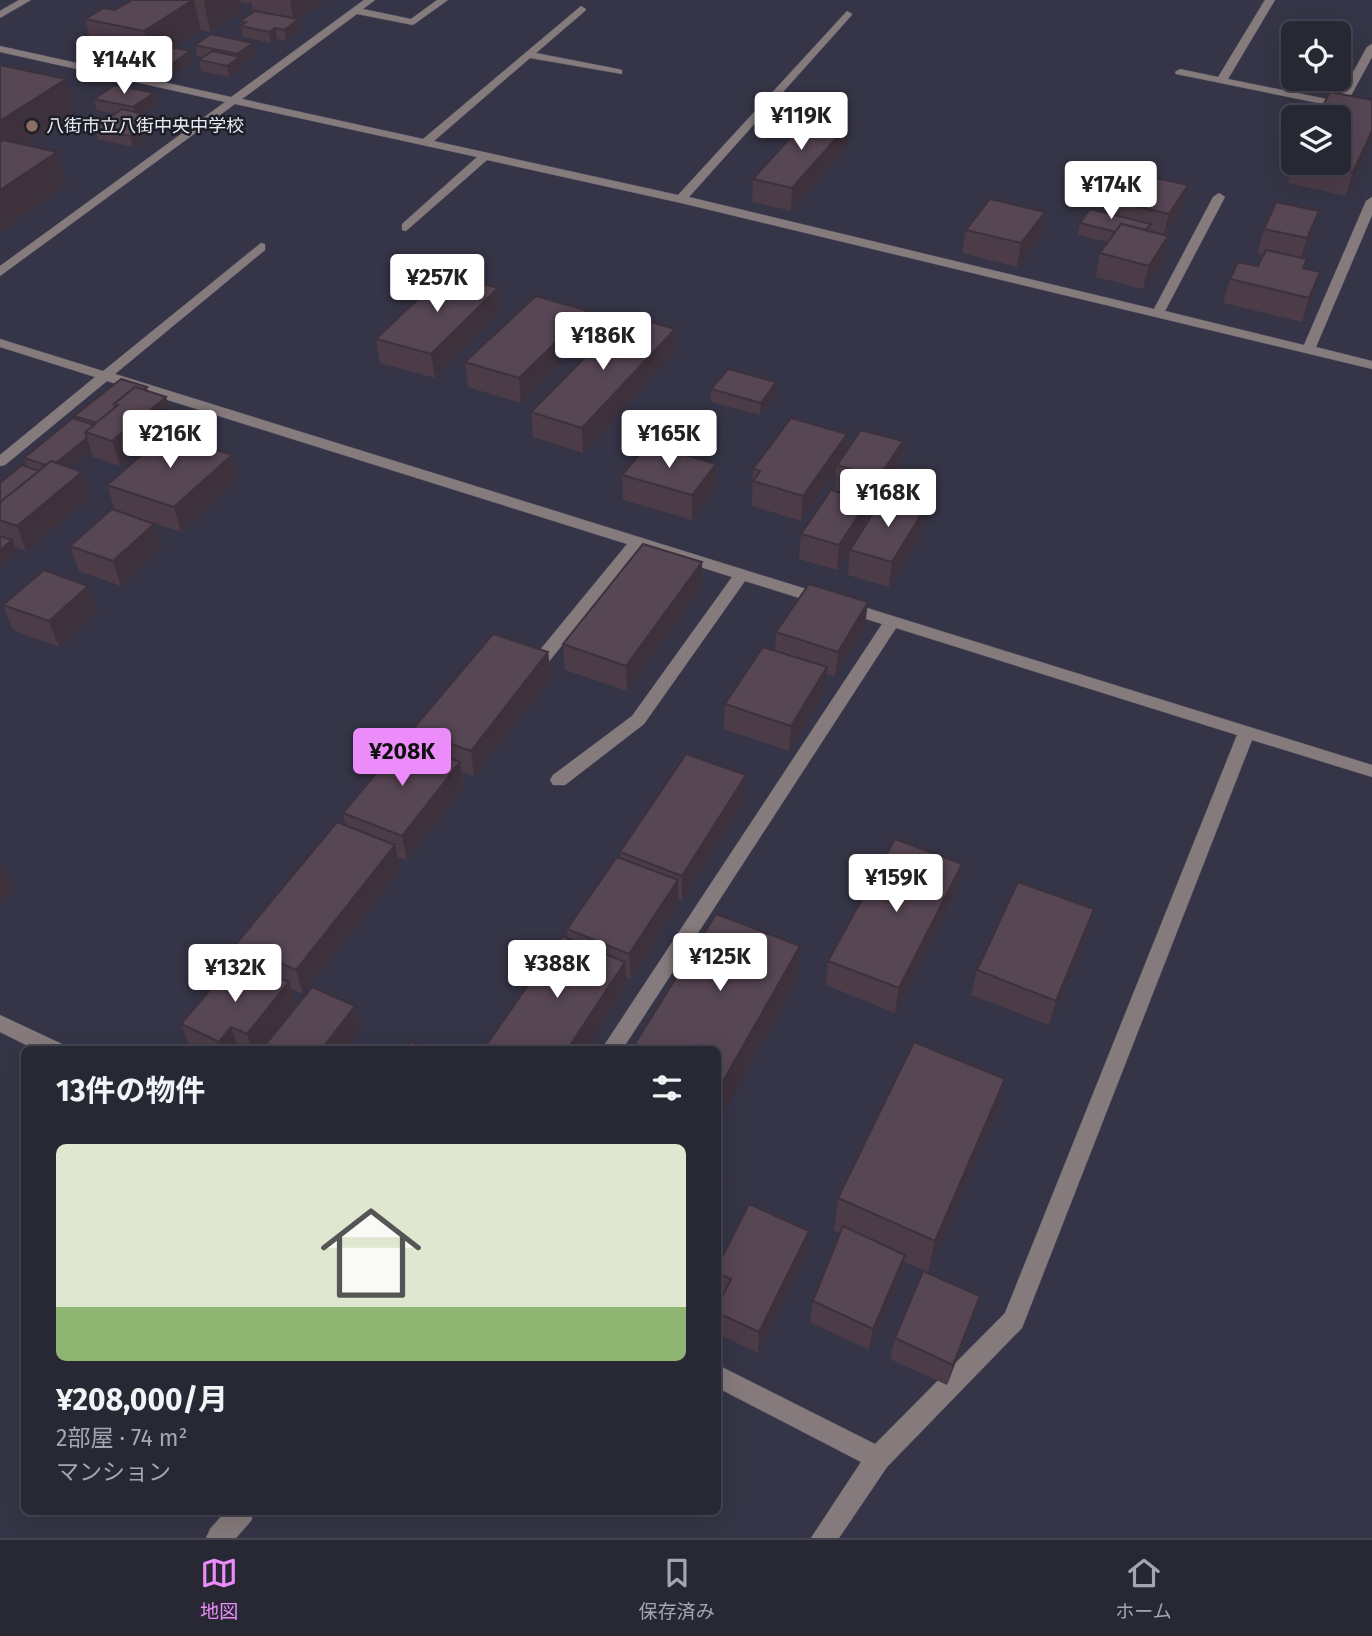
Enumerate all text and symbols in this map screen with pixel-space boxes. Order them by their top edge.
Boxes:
map controls [1281,21,1351,175]
button: locate [1281,21,1351,91]
pin: ¥144K [75,36,173,96]
text: ¥144K [92,45,156,73]
pin: ¥119K [752,92,850,152]
text: ¥119K [771,101,831,129]
button: layers [1281,105,1351,175]
place label: 八街市立八街中央中学校 [46,115,244,137]
marker: 八街市立八街中央中学校 [24,118,40,134]
pin: ¥174K [1062,162,1160,221]
text: ¥174K [1081,170,1141,198]
pin: ¥257K [388,254,486,314]
text: ¥257K [406,263,468,291]
pin: ¥186K [554,312,652,372]
text: ¥186K [571,321,635,349]
pin: ¥216K [121,410,219,470]
pin: ¥165K [620,410,718,470]
text: ¥216K [139,419,201,447]
text: ¥165K [638,419,700,447]
pin: ¥168K [839,470,937,529]
text: ¥168K [856,478,920,506]
pin: ¥208K [353,728,451,788]
text: ¥208K [369,737,435,765]
pin: ¥159K [847,855,945,914]
text: ¥159K [865,863,927,891]
pin: ¥125K [671,934,769,993]
pin: ¥388K [508,940,606,1000]
text: ¥125K [689,942,751,970]
pin: ¥132K [186,944,284,1004]
text: ¥388K [524,949,590,977]
text: ¥132K [204,953,266,981]
icon: filters [648,1069,686,1107]
text: 13件の物件 [56,1073,206,1109]
icon: home [308,1190,434,1316]
text: ¥208,000/月 [56,1382,228,1418]
text: 2部屋 · 74 m² [56,1424,188,1452]
text: マンション [56,1458,171,1486]
tab: 地図 [200,1554,238,1623]
tab: 保存済み [639,1554,715,1623]
tab: ホーム [1115,1554,1172,1623]

